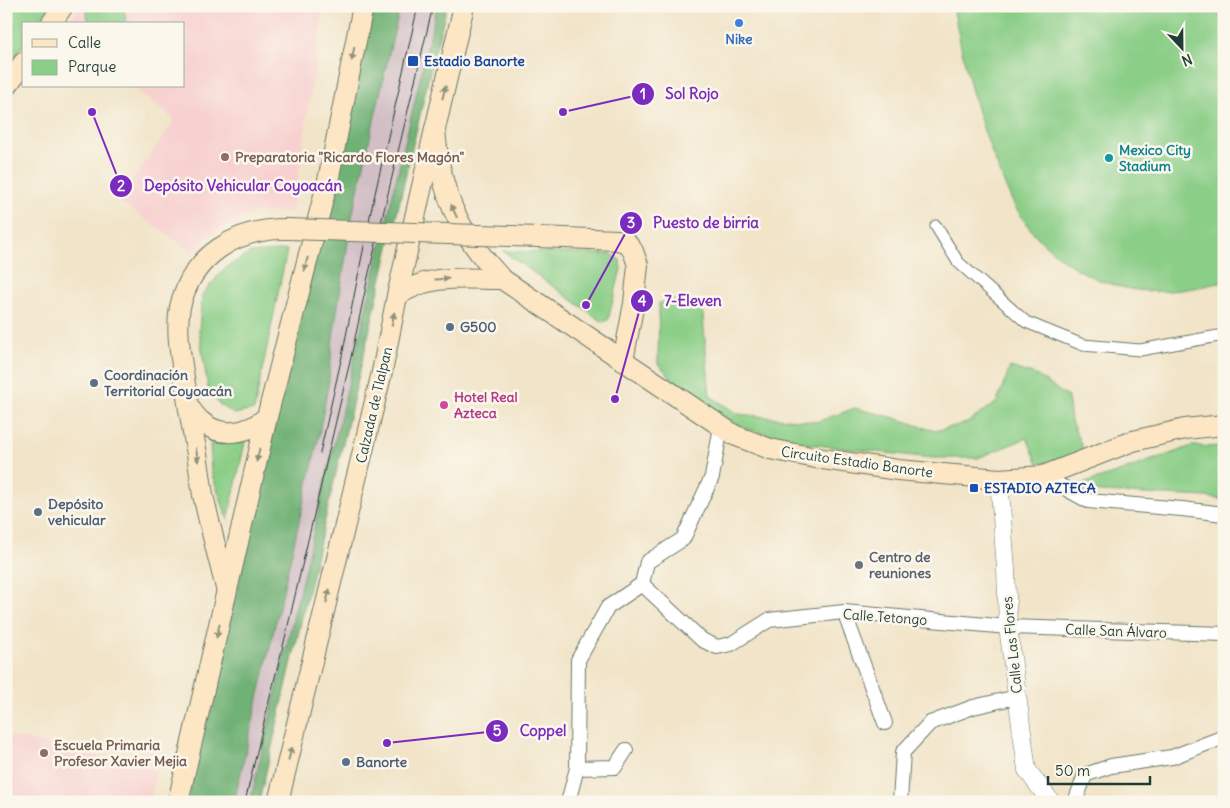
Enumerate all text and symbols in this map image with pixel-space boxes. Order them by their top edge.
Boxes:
marker: Nike [733,17,745,29]
legend [22,22,185,88]
north arrow [1158,22,1208,72]
place label: Nike [725,30,753,48]
text: Calle [68,33,101,52]
one-way arrow [349,46,357,62]
text: N [1179,50,1195,70]
place label: Estadio Banorte [424,52,525,70]
marker: Estadio Banorte [406,54,420,68]
text: Parque [68,57,116,76]
callout: Sol Rojo [630,79,729,109]
text: 1 [640,84,646,103]
text: Sol Rojo [665,84,719,103]
one-way arrow [440,85,448,100]
place label: Mexico City Stadium [1119,141,1191,175]
place label: Preparatoria "Ricardo Flores Magón" [235,148,465,166]
marker: Preparatoria "Ricardo Flores Magón" [219,151,231,163]
marker: Mexico City Stadium [1103,152,1115,164]
callout: Depósito Vehicular Coyoacán [108,171,352,201]
text: 2 [117,176,125,195]
text: Depósito Vehicular Coyoacán [144,176,342,196]
one-way arrow [449,204,457,218]
callout: Puesto de birria [618,208,769,238]
text: 3 [627,213,635,232]
text: Puesto de birria [653,213,759,232]
one-way arrow [302,256,310,271]
one-way arrow [434,275,450,283]
callout: 7-Eleven [630,286,732,316]
text: 4 [638,291,647,310]
text: 7-Eleven [664,291,722,310]
one-way arrow [389,311,397,327]
place label: G500 [460,318,497,336]
marker: G500 [444,321,456,333]
street label: Calzada de Tlalpan [352,345,396,465]
place label: Coordinación Territorial Coyoacán [104,366,232,400]
marker: Coordinación Territorial Coyoacán [88,377,100,389]
place label: Hotel Real Azteca [454,388,518,422]
marker: Hotel Real Azteca [438,399,450,411]
street label: Circuito Estadio Banorte [780,442,934,482]
one-way arrow [193,447,201,463]
one-way arrow [254,448,262,463]
place label: ESTADIO AZTECA [984,479,1096,497]
marker: ESTADIO AZTECA [968,482,980,494]
place label: Depósito vehicular [48,495,106,529]
marker: Depósito vehicular [32,506,44,518]
place label: Centro de reuniones [869,548,932,582]
marker: Centro de reuniones [853,559,865,571]
one-way arrow [324,589,332,604]
street label: Calle Las Flores [998,596,1026,694]
street label: Calle Tetongo [842,605,928,629]
street label: Calle San Álvaro [1065,620,1167,642]
one-way arrow [214,623,222,638]
callout: Coppel [485,716,576,746]
text: 5 [493,721,502,740]
text: Coppel [520,721,566,741]
place label: Escuela Primaria Profesor Xavier Mejia [54,736,187,770]
marker: Escuela Primaria Profesor Xavier Mejia [38,747,50,759]
one-way arrow [286,747,294,762]
place label: Banorte [356,753,407,771]
scale bar [1048,753,1150,785]
marker: Banorte [340,756,352,768]
text: 50 m [1055,761,1090,780]

